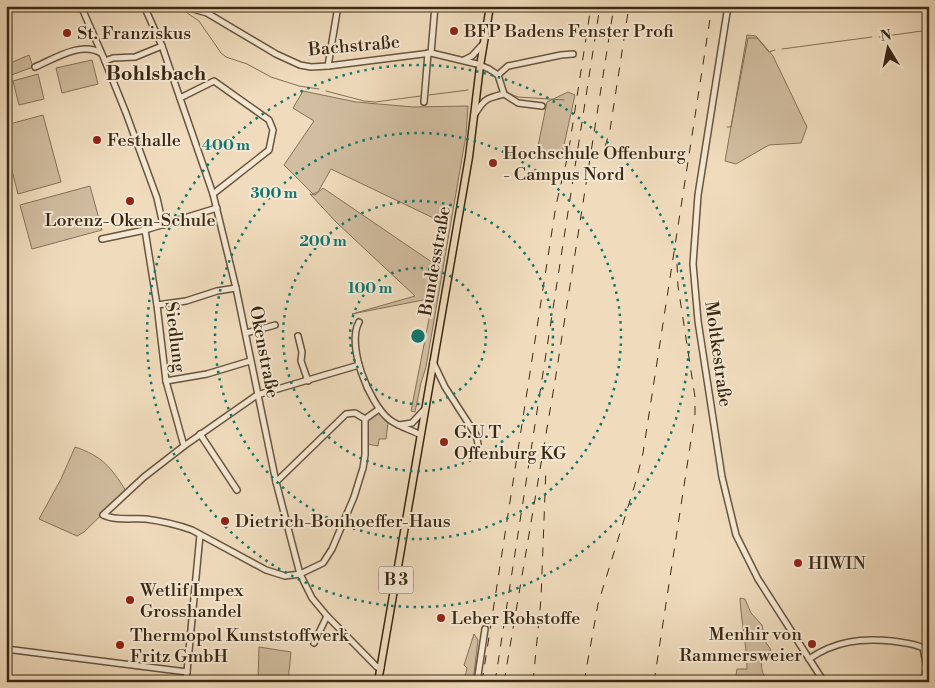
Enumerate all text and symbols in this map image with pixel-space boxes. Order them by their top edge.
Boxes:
place label: BFP Badens Fenster Profi [463,20,674,43]
place label: St. Franziskus [77,22,191,45]
north arrow [862,22,912,72]
marker: BFP Badens Fenster Profi [448,25,460,37]
text: N [879,26,893,46]
marker: St. Franziskus [61,27,73,39]
street label: Bachstraße [306,31,401,62]
district label: Bohlsbach [106,62,207,87]
place label: Festhalle [107,129,181,152]
marker: Festhalle [91,134,103,146]
text: 400 m [202,136,250,155]
place label: Hochschule Offenburg - Campus Nord [503,142,686,186]
marker: Hochschule Offenburg - Campus Nord [487,157,499,169]
text: 300 m [251,184,298,203]
marker: Lorenz-Oken-Schule [124,195,136,207]
street label: Bundesstraße [414,204,456,319]
place label: Lorenz-Oken-Schule [44,209,216,232]
text: 200 m [299,232,347,251]
text: 100 m [348,279,393,298]
street label: Siedlung [159,300,191,374]
street label: Moltkestraße [699,300,737,408]
street label: Okenstraße [244,304,284,400]
centre of rings [409,327,427,345]
place label: G.U.T Offenburg KG [454,421,567,465]
marker: G.U.T Offenburg KG [438,436,450,448]
place label: Dietrich-Bonhoeffer-Haus [235,510,451,533]
marker: Dietrich-Bonhoeffer-Haus [219,515,231,527]
place label: HIWIN [808,552,866,575]
marker: HIWIN [792,557,804,569]
road number: B 3 [378,566,414,594]
place label: Wetlif Impex Grosshandel [139,579,244,623]
marker: Wetlif Impex Grosshandel [124,594,136,606]
place label: Leber Rohstoffe [451,607,580,630]
marker: Leber Rohstoffe [435,612,447,624]
place label: Menhir von Rammersweier [679,623,802,667]
place label: Thermopol Kunststoffwerk Fritz GmbH [130,624,350,668]
marker: Menhir von Rammersweier [806,638,818,650]
marker: Thermopol Kunststoffwerk Fritz GmbH [114,639,126,651]

